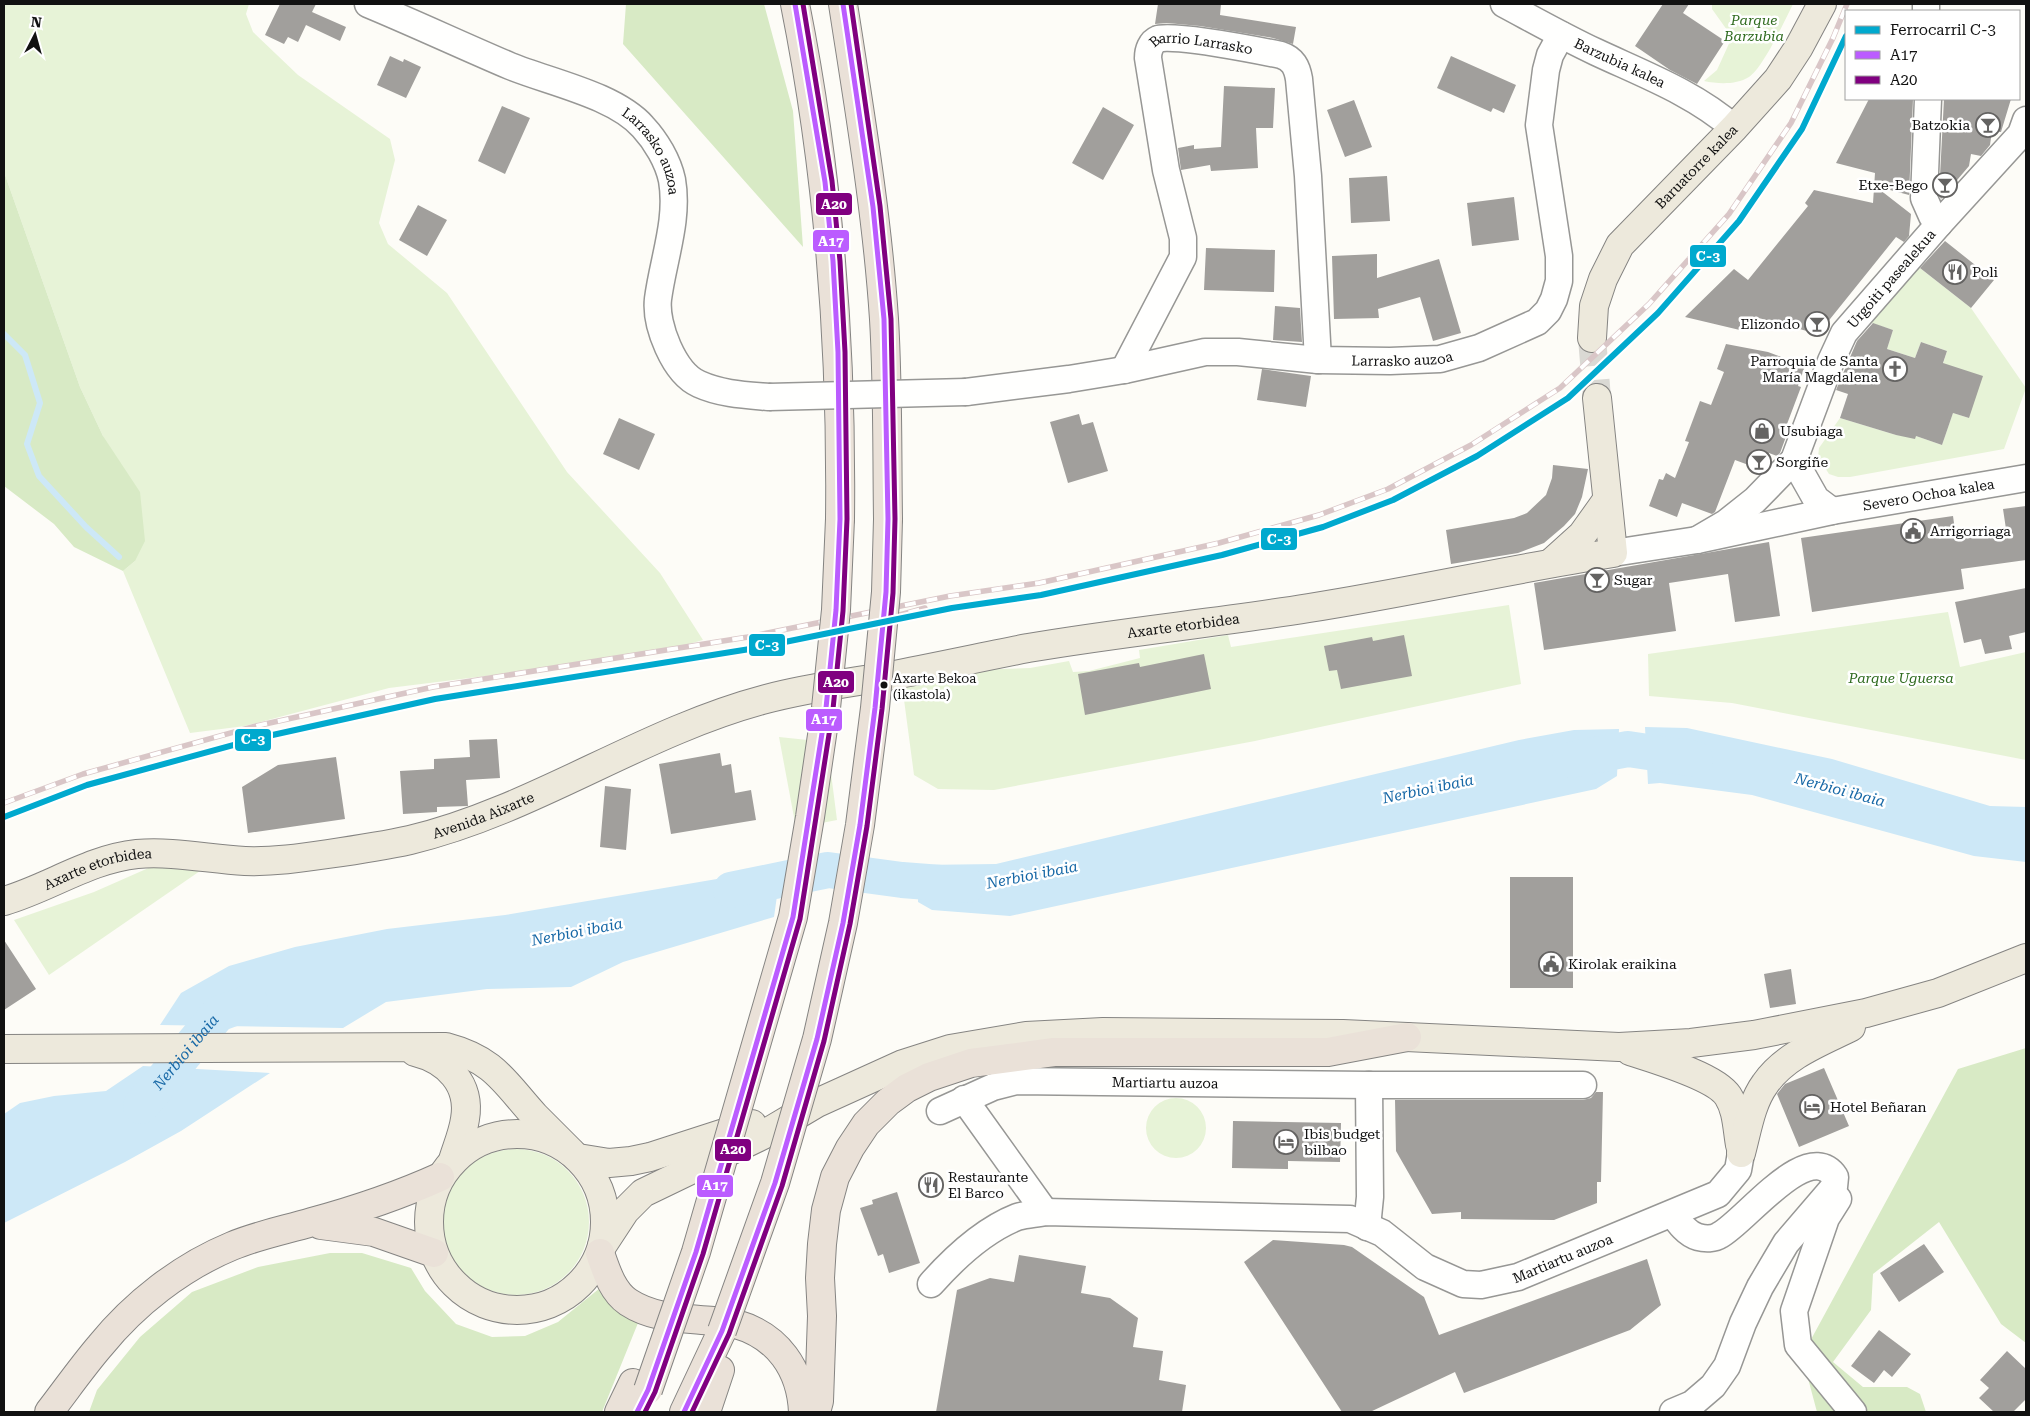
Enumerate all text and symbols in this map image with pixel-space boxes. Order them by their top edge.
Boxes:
north arrow [10,10,60,60]
legend [1845,10,2020,100]
park label: Parque Barzubia [1723,12,1784,44]
text: N [30,14,43,31]
text: Ferrocarril C-3 [1890,21,1996,39]
street label: Barrio Larrasko [1146,30,1254,57]
street label: Barzubia kalea [1572,35,1668,91]
text: A17 [1890,46,1917,64]
text: A20 [1890,71,1917,89]
street label: Larrasko auzoa [619,104,682,196]
bar icon: Batzokia [1975,112,2001,138]
place label: Batzokia [1912,117,1970,133]
street label: Baruatorre kalea [1652,121,1741,212]
bar icon: Etxe-Bego [1932,172,1958,198]
place label: Etxe-Bego [1859,177,1928,193]
line badge: A20 [815,192,853,216]
text: A20 [821,196,847,212]
street label: Urgoiti pasealekua [1844,226,1939,331]
line badge: A17 [812,229,850,253]
text: A17 [818,233,844,249]
line badge: C-3 [1689,244,1727,268]
text: C-3 [1696,248,1720,264]
restaurant icon: Poli [1942,259,1968,285]
place label: Poli [1972,264,1999,280]
bar icon: Elizondo [1804,311,1830,337]
place label: Elizondo [1740,316,1800,332]
street label: Larrasko auzoa [1351,348,1455,369]
place label: Parroquia de Santa María Magdalena [1750,353,1878,385]
church icon: Parroquia de Santa María Magdalena [1882,356,1908,382]
shop icon: Usubiaga [1749,418,1775,444]
place label: Usubiaga [1780,423,1843,439]
bar icon: Sorgiñe [1746,449,1772,475]
place label: Sorgiñe [1776,454,1829,470]
street label: Severo Ochoa kalea [1862,475,1996,514]
public building icon: Arrigorriaga [1900,518,1926,544]
place label: Arrigorriaga [1930,523,2011,539]
line badge: C-3 [1260,527,1298,551]
text: C-3 [1267,531,1291,547]
bar icon: Sugar [1584,567,1610,593]
place label: Sugar [1614,572,1653,588]
street label: Axarte etorbidea [1126,610,1241,641]
line badge: C-3 [748,633,786,657]
text: C-3 [755,637,779,653]
line badge: A20 [817,670,855,694]
park label: Parque Uguersa [1847,670,1954,686]
place label: Axarte Bekoa (ikastola) [893,671,976,702]
text: A20 [823,674,849,690]
marker: Axarte Bekoa (ikastola) [879,680,889,690]
line badge: A17 [805,708,843,732]
text: A17 [811,711,837,727]
line badge: C-3 [234,728,272,752]
text: C-3 [241,731,265,747]
water label: Nerbioi ibaia [1792,769,1887,811]
water label: Nerbioi ibaia [1380,771,1475,808]
street label: Avenida Aixarte [431,789,537,842]
street label: Axarte etorbidea [41,845,153,893]
water label: Nerbioi ibaia [984,857,1079,893]
water label: Nerbioi ibaia [529,914,624,950]
public building icon: Kirolak eraikina [1538,951,1564,977]
place label: Kirolak eraikina [1568,956,1677,972]
water label: Nerbioi ibaia [149,1011,223,1094]
street label: Martiartu auzoa [1112,1074,1219,1091]
hotel icon: Hotel Beñaran [1799,1094,1825,1120]
place label: Hotel Beñaran [1830,1099,1927,1115]
place label: Ibis budget bilbao [1304,1126,1380,1158]
hotel icon: Ibis budget bilbao [1273,1129,1299,1155]
line badge: A20 [714,1138,752,1162]
text: A20 [720,1141,746,1157]
place label: Restaurante El Barco [948,1169,1029,1201]
restaurant icon: Restaurante El Barco [918,1172,944,1198]
line badge: A17 [696,1174,734,1198]
text: A17 [702,1177,728,1193]
street label: Martiartu auzoa [1510,1231,1615,1286]

